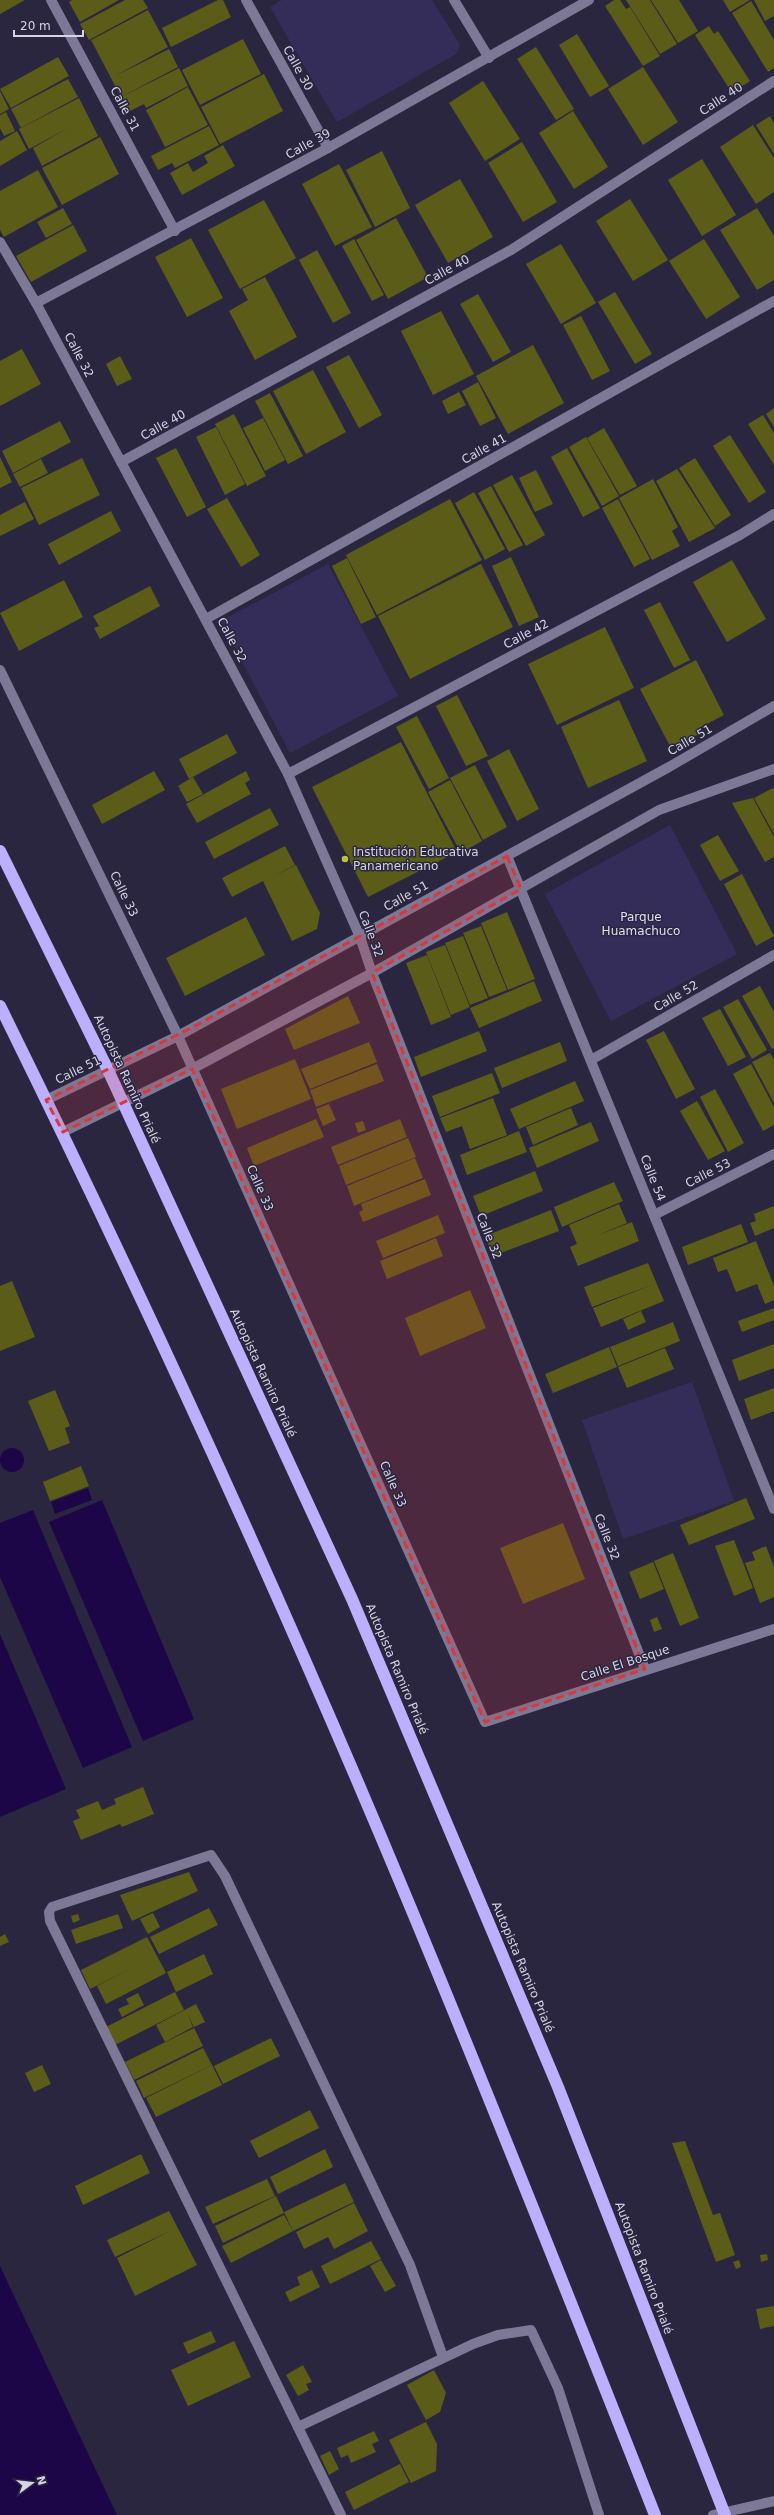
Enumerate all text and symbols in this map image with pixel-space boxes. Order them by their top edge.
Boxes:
scale bar [14,12,83,38]
text: 20 m [20,19,51,33]
street label: Calle 30 [280,43,316,93]
street label: Calle 40 [697,80,745,118]
street label: Calle 31 [107,84,143,134]
street label: Calle 39 [283,126,333,162]
street label: Calle 40 [422,252,472,288]
street label: Calle 32 [61,330,97,380]
street label: Calle 40 [138,407,188,443]
street label: Calle 41 [459,431,509,467]
street label: Calle 32 [214,615,250,665]
street label: Calle 42 [501,616,551,652]
street label: Calle 51 [665,722,715,758]
place label: Institución Educativa Panamericano [353,845,479,873]
marker: Institución Educativa Panamericano [340,854,350,864]
street label: Calle 33 [107,869,141,919]
street label: Calle 51 [381,878,431,914]
street label: Calle 32 [356,909,386,959]
park label: Parque Huamachuco [602,910,680,938]
street label: Calle 52 [651,978,701,1014]
street label: Autopista Ramiro Prialé [91,1012,163,1146]
street label: Calle 51 [53,1053,103,1087]
street label: Calle 54 [637,1153,669,1203]
street label: Calle 53 [683,1156,733,1190]
street label: Calle 33 [244,1163,276,1213]
street label: Calle 32 [473,1211,505,1261]
street label: Autopista Ramiro Prialé [227,1306,299,1440]
street label: Calle 33 [377,1459,409,1509]
street label: Calle 32 [591,1512,623,1562]
street label: Autopista Ramiro Prialé [363,1602,431,1736]
street label: Calle El Bosque [579,1642,671,1684]
street label: Autopista Ramiro Prialé [489,1900,557,2034]
street label: Autopista Ramiro Prialé [612,2200,676,2336]
north arrow [12,2463,52,2503]
text: N [34,2474,49,2487]

